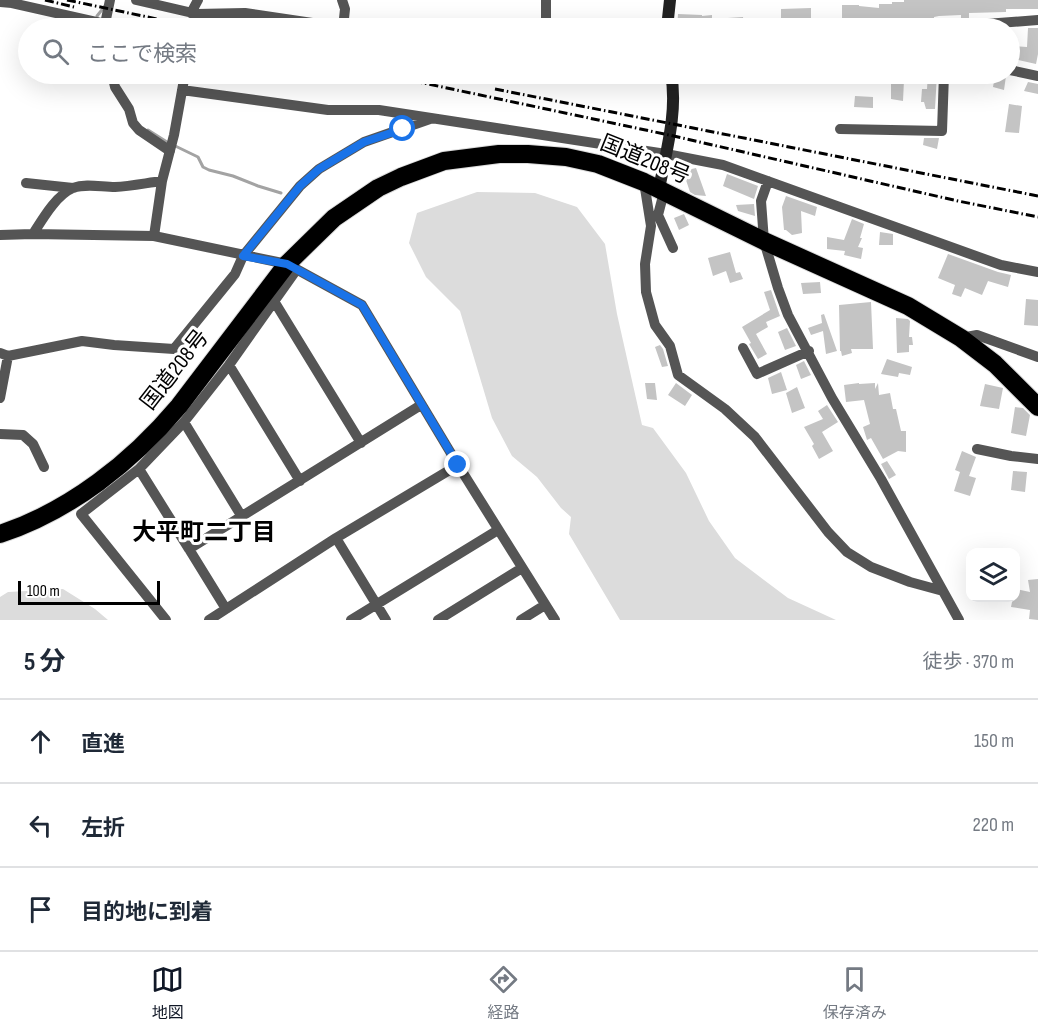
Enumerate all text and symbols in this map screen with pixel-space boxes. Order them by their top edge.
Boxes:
search box [18,18,1020,84]
icon: search [39,35,72,68]
text: ここで検索 [87,41,197,68]
route start [389,115,415,141]
street label: 国道208号 [596,130,694,190]
street label: 国道208号 [135,324,215,416]
route end [444,451,470,477]
district label: 大平町二丁目 [132,518,276,547]
map controls [966,548,1020,602]
button: layers [966,548,1020,602]
scale bar [18,578,160,606]
text: 100 m [27,582,60,601]
text: 5 分 [24,647,65,678]
text: 徒歩 · 370 m [922,650,1014,674]
icon: ahead [24,725,57,758]
text: 150 m [974,729,1014,753]
text: 直進 [81,731,125,758]
icon: left [24,809,57,842]
text: 220 m [973,813,1014,837]
text: 左折 [81,815,125,842]
icon: arrive [24,893,57,926]
text: 目的地に到着 [81,899,213,926]
tab: 地図 [151,963,184,1023]
tab: 経路 [487,963,520,1023]
tab: 保存済み [823,963,887,1023]

